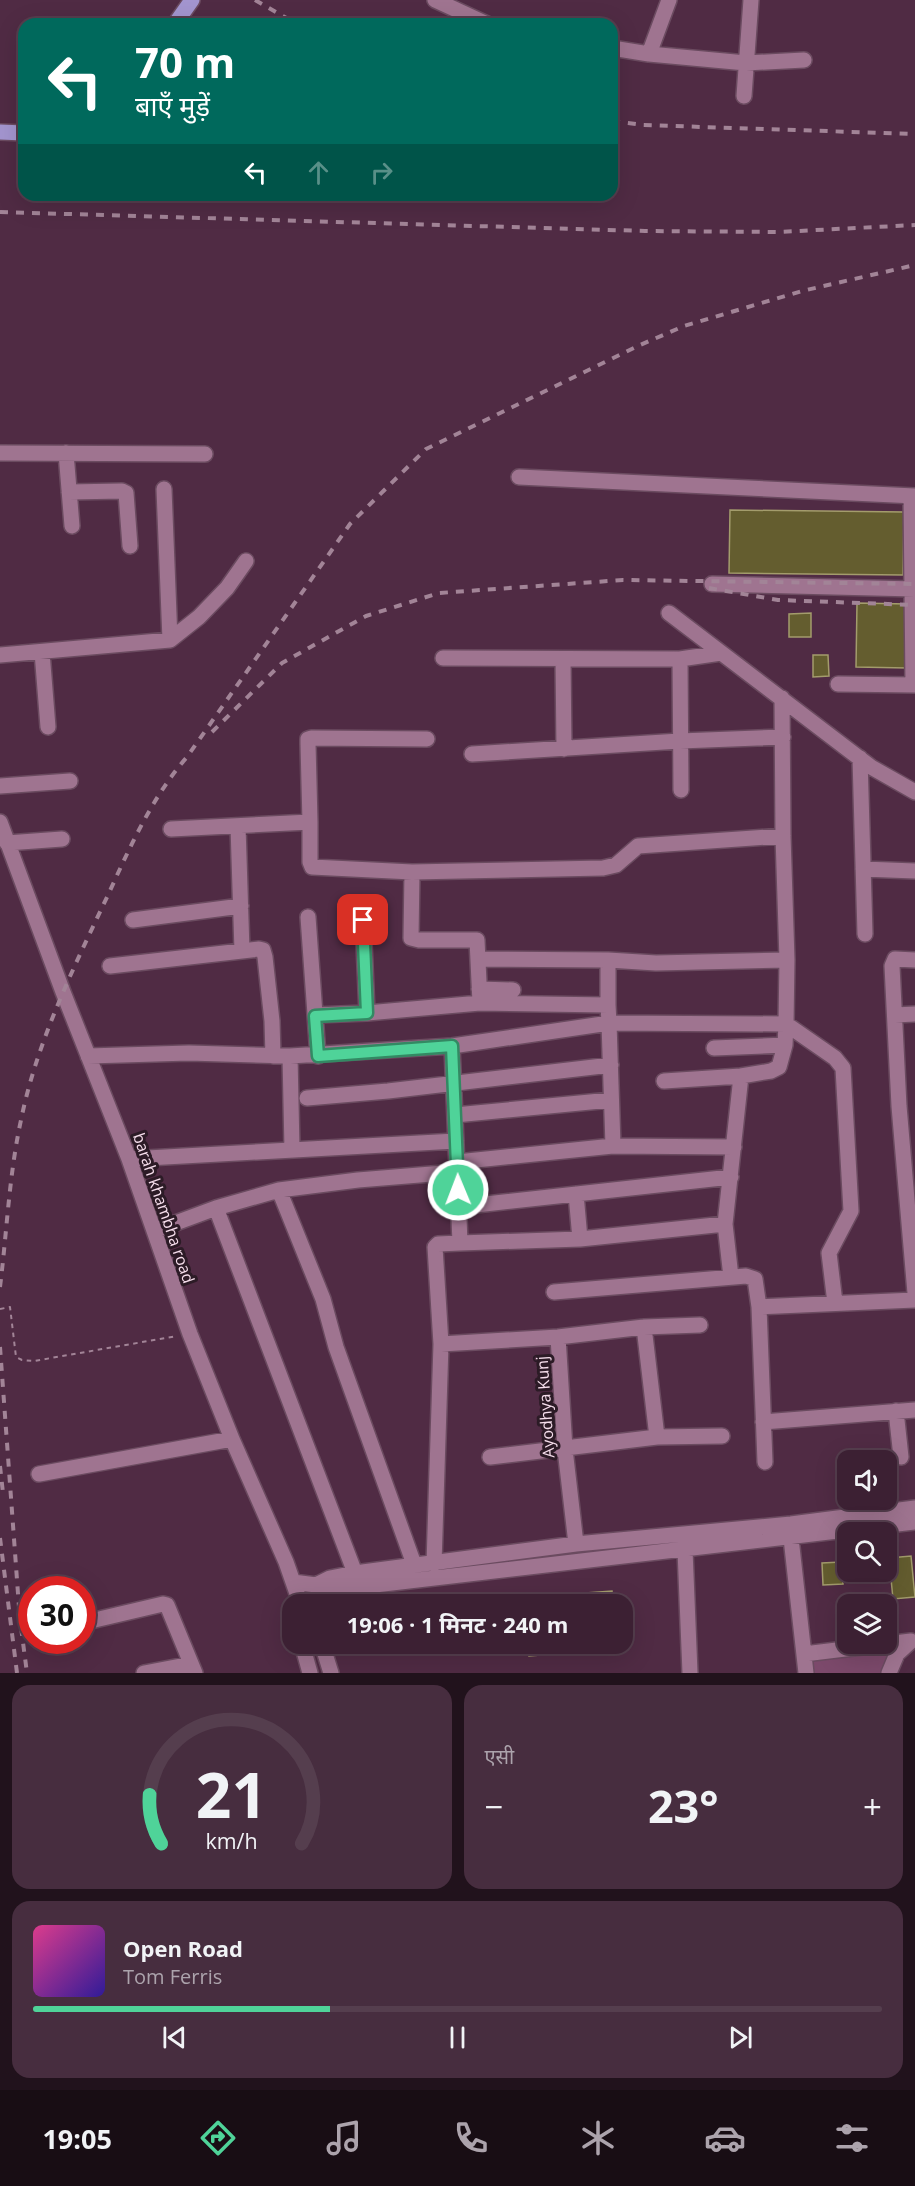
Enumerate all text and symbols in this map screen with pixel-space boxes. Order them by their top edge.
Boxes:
text: 70 m [135,33,235,90]
icon: left [36,42,114,120]
text: बाएँ मुड़ें [135,87,210,124]
icon: left [239,156,272,189]
icon: ahead [302,156,335,189]
icon: right [365,156,398,189]
pin [337,894,388,945]
icon: arrive [346,903,379,936]
street label: barah khambha road [128,1130,200,1286]
position arrow [426,1158,490,1222]
street label: Ayodhya Kunj [530,1355,560,1459]
map controls [837,1450,897,1654]
button: sound [837,1450,897,1510]
button: search [837,1522,897,1582]
speed limit sign: 30 [18,1576,96,1654]
button: layers [837,1594,897,1654]
text: 19:06 · 1 मिनट · 240 m [347,1609,568,1639]
text: एसी [485,1743,514,1770]
text: 21 [196,1751,267,1836]
text: 23° [648,1775,719,1836]
text: − [485,1784,503,1829]
text: + [863,1784,882,1829]
text: km/h [206,1826,258,1855]
text: Open Road [123,1933,243,1963]
text: Tom Ferris [123,1963,222,1990]
icon: previous [158,2021,191,2054]
icon: pause [441,2021,474,2054]
icon: next [724,2021,757,2054]
icon: directions [197,2117,239,2159]
icon: music [323,2117,365,2159]
icon: phone [450,2117,492,2159]
icon: climate [577,2117,619,2159]
icon: car [704,2117,746,2159]
icon: filters [831,2117,873,2159]
text: 19:05 [42,2120,112,2157]

